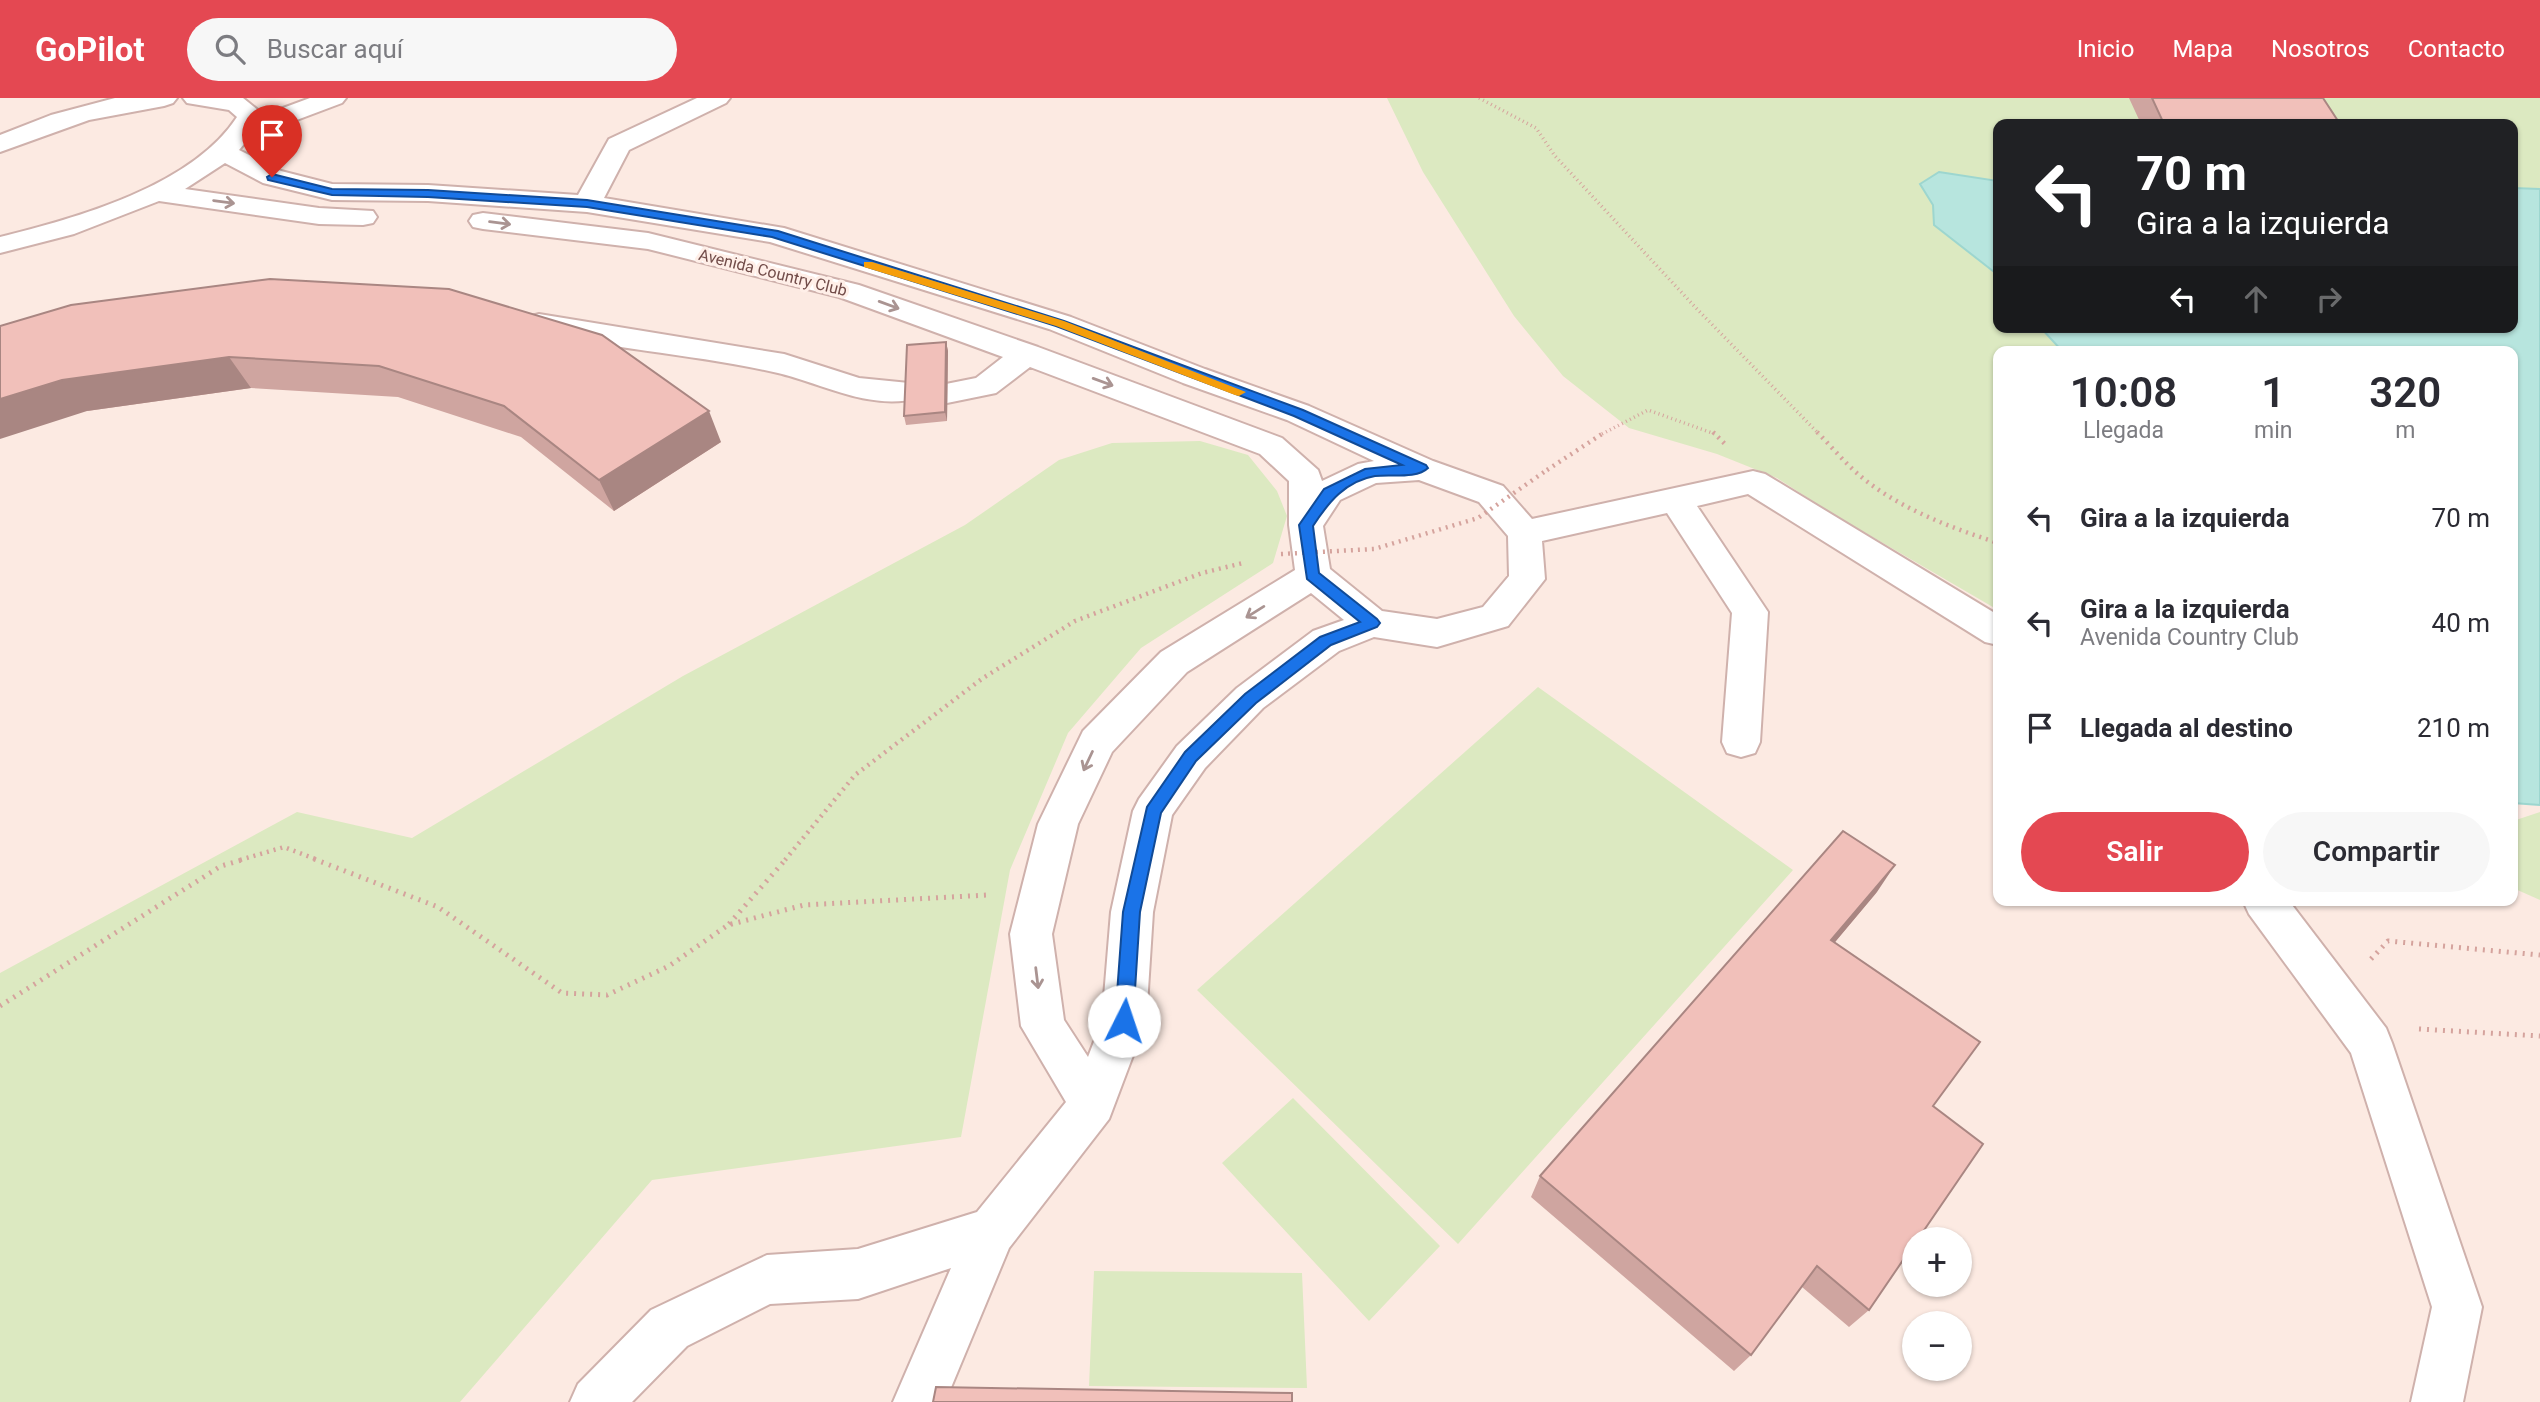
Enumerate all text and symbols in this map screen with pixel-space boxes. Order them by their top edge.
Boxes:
search box [187,18,677,81]
text: GoPilot [35,30,145,69]
icon: search [211,30,249,68]
text: Buscar aquí [267,34,403,64]
text: Inicio [2077,35,2134,63]
text: Mapa [2172,35,2233,63]
text: Nosotros [2271,35,2370,63]
text: Contacto [2408,35,2505,63]
pin [242,105,302,177]
icon: arrive [253,116,291,154]
text: 70 m [2136,145,2247,202]
icon: left [2021,147,2112,238]
one-way arrow [212,196,235,209]
text: Gira a la izquierda [2136,204,2390,242]
one-way arrow [488,217,510,230]
street label: Avenida Country Club [697,245,849,300]
icon: left [2164,280,2202,318]
icon: ahead [2237,280,2275,318]
icon: right [2310,280,2348,318]
one-way arrow [878,299,900,312]
text: 10:08 [2070,368,2177,417]
text: 1 [2261,368,2285,417]
text: 320 [2369,368,2441,417]
one-way arrow [1092,377,1114,389]
text: Llegada [2083,417,2164,444]
text: min [2254,417,2292,444]
text: m [2395,417,2415,444]
icon: left [2021,499,2059,537]
text: Gira a la izquierda [2080,503,2290,533]
text: 70 m [2432,503,2490,533]
text: Gira a la izquierda [2080,594,2290,624]
icon: left [2021,604,2059,642]
one-way arrow [1245,605,1265,619]
text: 40 m [2432,608,2490,638]
text: Avenida Country Club [2080,624,2299,651]
icon: arrive [2021,709,2059,747]
text: Llegada al destino [2080,713,2293,743]
text: 210 m [2417,713,2490,743]
one-way arrow [1081,750,1094,771]
button: Salir [2021,812,2249,892]
button: Compartir [2263,812,2490,892]
one-way arrow [1030,967,1043,989]
position arrow [1087,984,1161,1058]
map controls [1902,1227,1972,1381]
button: + [1902,1227,1972,1297]
button: − [1902,1311,1972,1381]

